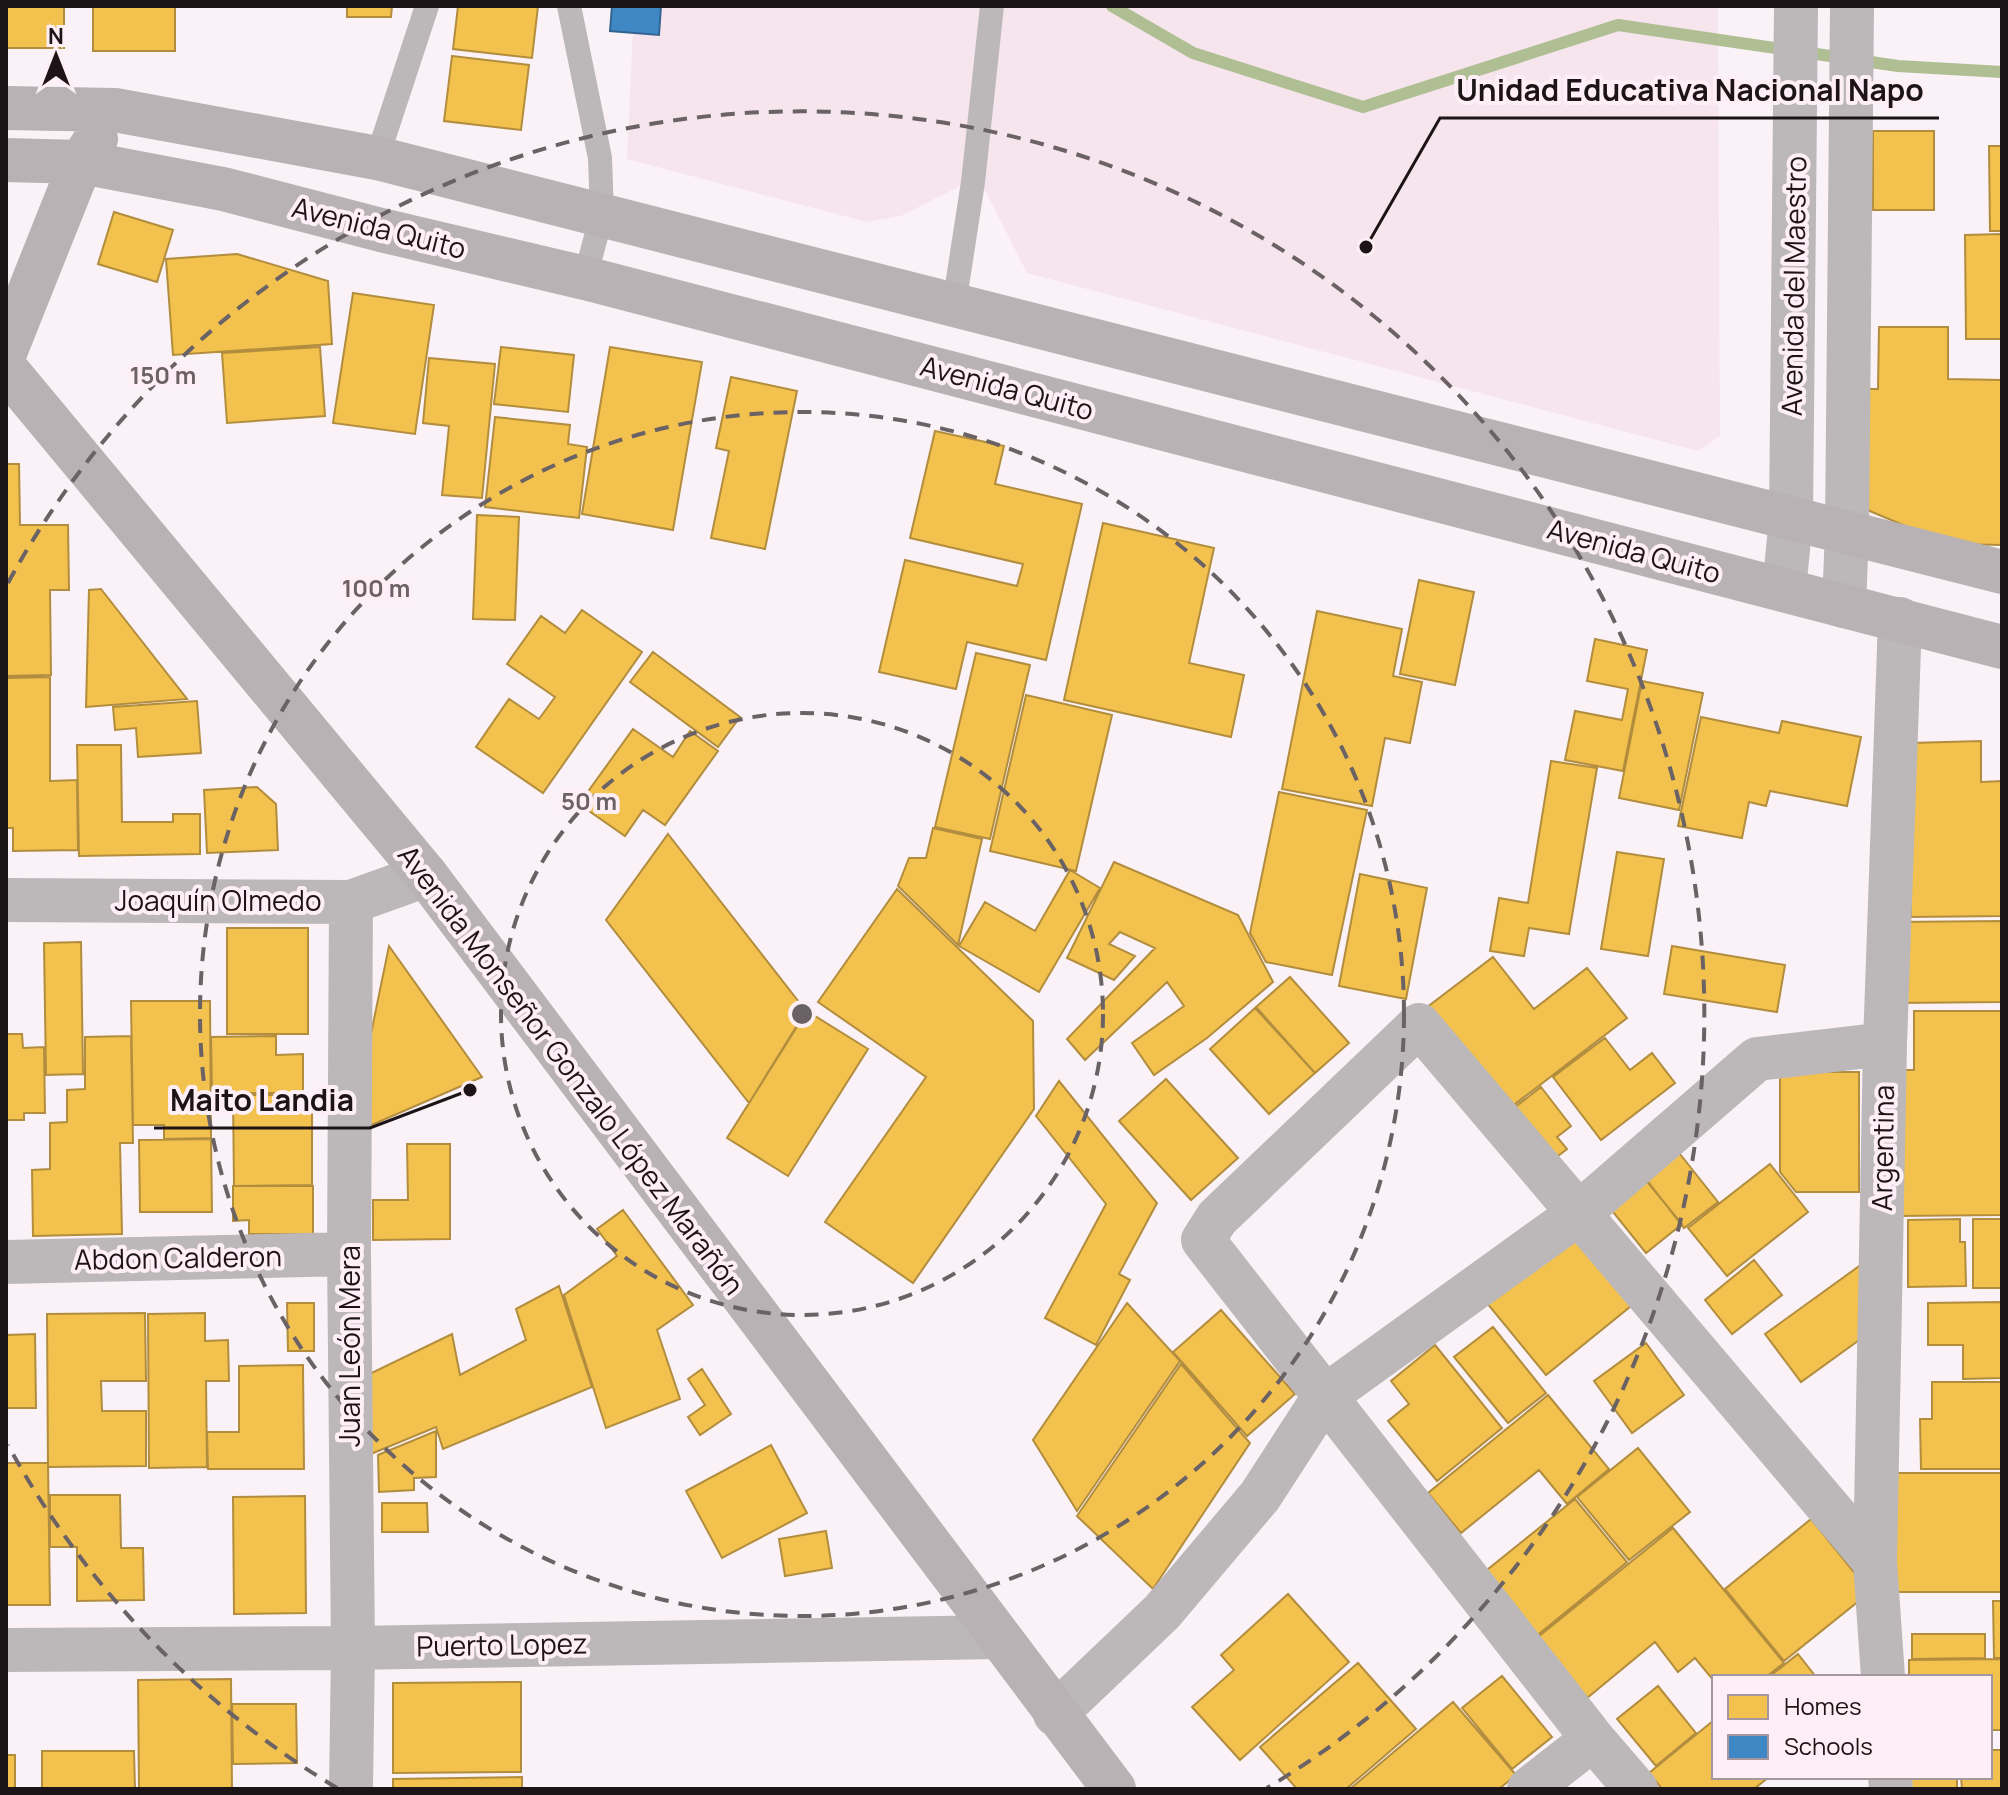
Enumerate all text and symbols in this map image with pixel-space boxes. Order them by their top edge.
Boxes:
north arrow [16,16,96,96]
text: N [48,21,64,51]
callout: Unidad Educativa Nacional Napo [1440,64,1939,118]
text: Unidad Educativa Nacional Napo [1456,69,1924,110]
street label: Avenida del Maestro [1772,156,1814,416]
street label: Avenida Quito [288,187,470,267]
street label: Avenida Quito [916,346,1098,428]
text: 150 m [130,358,196,391]
street label: Avenida Quito [1543,509,1725,591]
text: 100 m [342,571,410,604]
text: 50 m [561,784,617,817]
street label: Avenida Monseñor Gonzalo López Marañón [390,837,753,1302]
street label: Joaquín Olmedo [114,881,322,919]
centre of rings [788,1000,816,1028]
callout: Maito Landia [154,1074,370,1128]
text: Maito Landia [170,1079,354,1120]
street label: Argentina [1862,1084,1902,1211]
street label: Abdon Calderon [74,1236,282,1278]
street label: Juan León Mera [330,1245,368,1447]
street label: Puerto Lopez [416,1624,588,1664]
legend [1712,1675,1992,1779]
text: Homes [1784,1689,1862,1722]
text: Schools [1784,1729,1873,1762]

